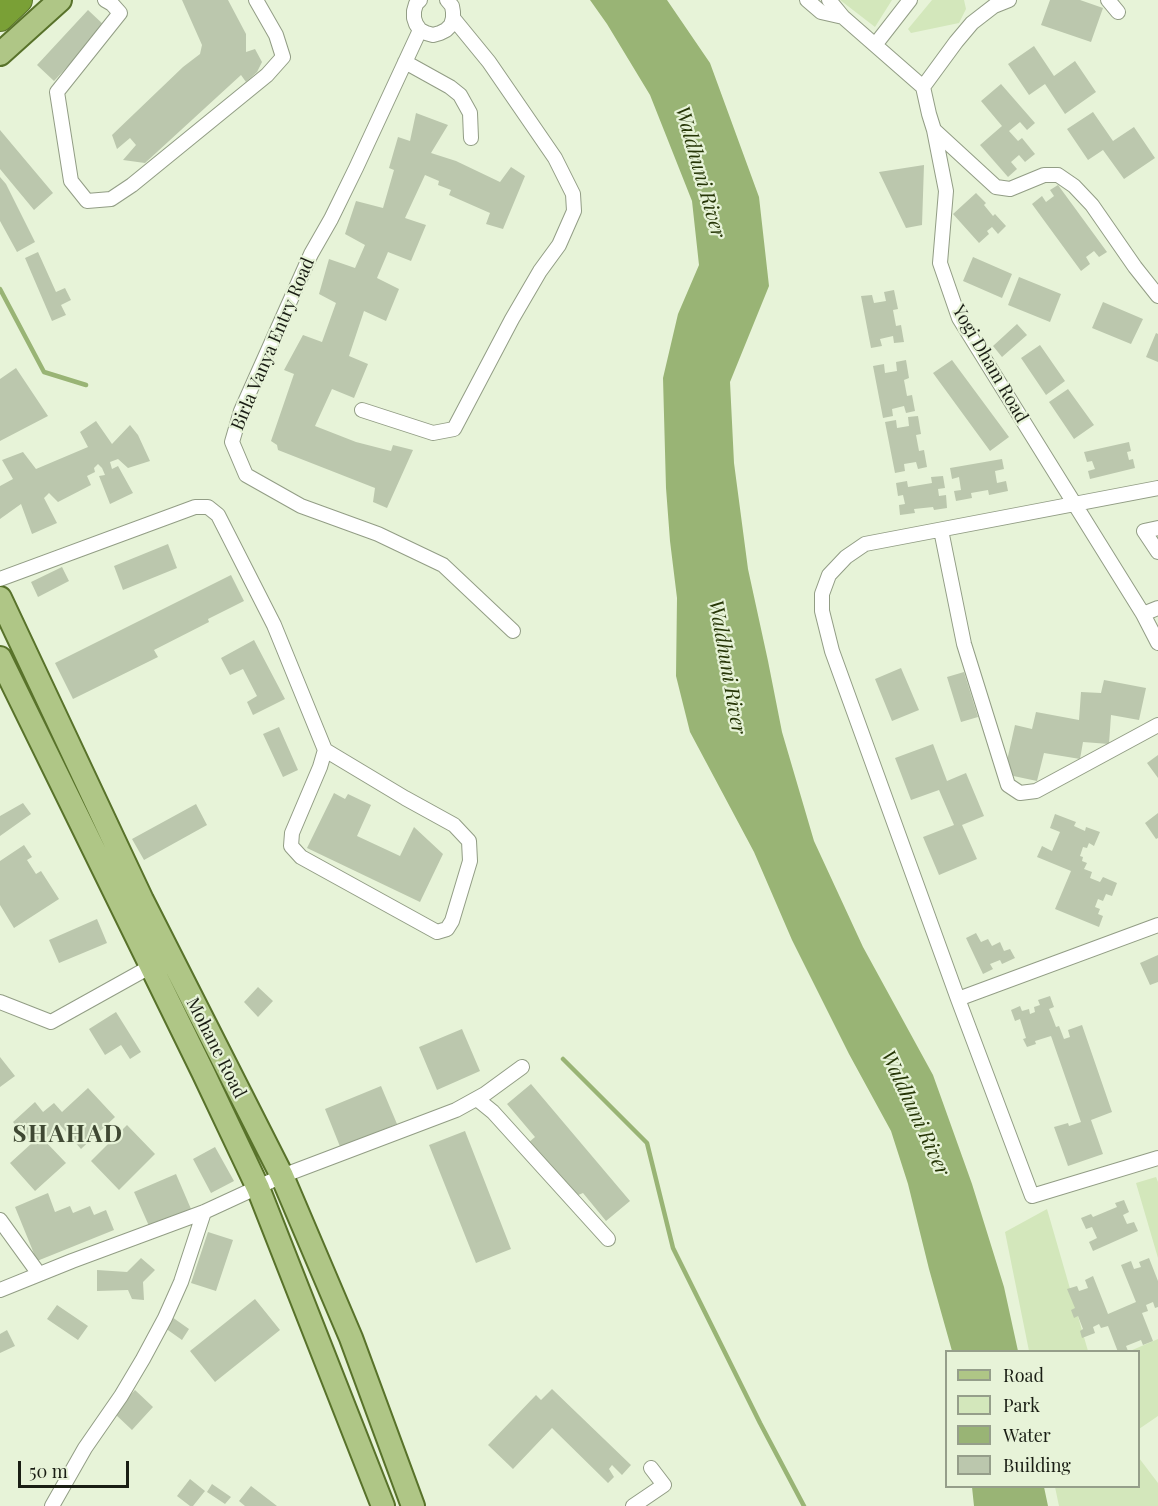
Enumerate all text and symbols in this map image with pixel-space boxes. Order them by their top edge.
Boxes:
water label: Waldhuni River [670,103,730,241]
street label: Birla Vanya Entry Road [227,254,319,434]
street label: Yogi Dham Road [948,301,1032,427]
water label: Waldhuni River [703,598,751,736]
street label: Mohane Road [181,994,251,1102]
water label: Waldhuni River [875,1046,955,1180]
district label: SHAHAD [12,1121,124,1149]
legend [945,1350,1140,1488]
text: Road [1003,1363,1044,1387]
text: Park [1003,1393,1040,1417]
text: Water [1003,1423,1051,1447]
scale bar [21,1449,132,1487]
text: Building [1003,1453,1071,1477]
text: 50 m [29,1459,68,1483]

